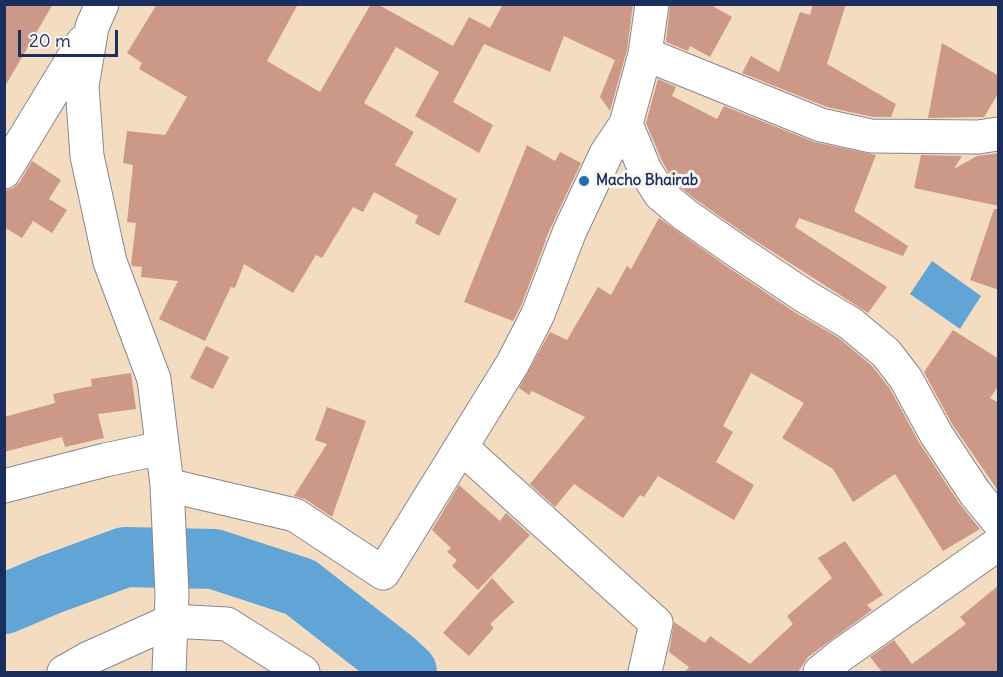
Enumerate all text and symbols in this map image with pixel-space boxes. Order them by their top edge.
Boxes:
scale bar [21,18,122,56]
text: 20 m [29,29,71,52]
place label: Macho Bhairab [596,172,698,190]
marker: Macho Bhairab [577,174,591,188]

